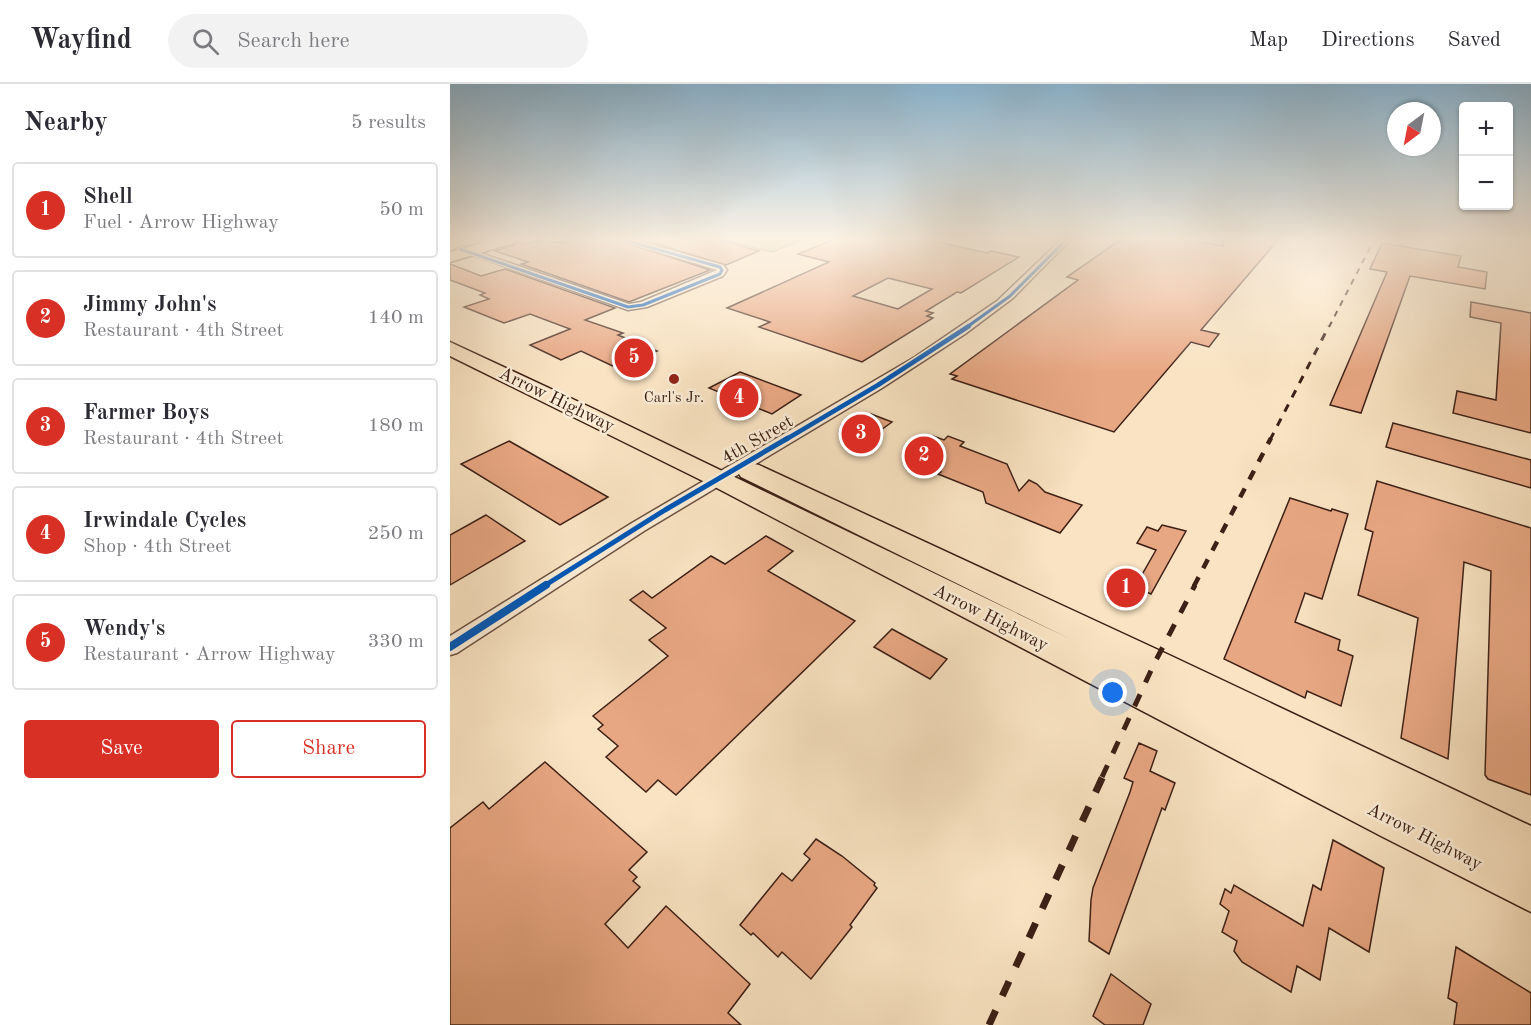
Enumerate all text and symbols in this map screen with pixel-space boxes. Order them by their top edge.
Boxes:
search box [168,14,588,68]
icon: search [189,25,222,58]
text: Wayfind [30,27,132,55]
text: Search here [237,30,350,52]
text: Map [1249,30,1288,51]
text: Directions [1321,30,1415,51]
text: Saved [1448,30,1501,51]
north arrow [1387,102,1441,156]
map controls [1459,102,1513,210]
button: + [1459,102,1513,156]
text: Nearby [24,110,108,136]
text: 5 results [351,113,426,133]
button: − [1459,156,1513,210]
text: Shell [83,186,133,208]
text: 1 [40,200,51,220]
text: 50 m [379,200,424,220]
text: Fuel · Arrow Highway [83,213,279,233]
text: Jimmy John's [83,294,217,316]
text: 2 [40,308,51,328]
text: 140 m [368,308,424,328]
text: Restaurant · 4th Street [83,321,284,341]
pin: 5 [614,336,654,380]
street label: Arrow Highway [496,364,618,436]
marker: Carl's Jr. [667,372,681,386]
pin: 4 [720,376,758,420]
place label: Carl's Jr. [644,391,704,406]
text: Farmer Boys [83,402,209,424]
street label: 4th Street [719,412,796,467]
pin: 3 [842,412,880,456]
text: 3 [40,416,51,436]
text: 180 m [368,416,424,436]
text: Restaurant · 4th Street [83,429,284,449]
pin: 2 [904,434,944,478]
text: Irwindale Cycles [83,510,246,532]
text: 4 [40,524,51,544]
text: 250 m [368,524,424,544]
text: Shop · 4th Street [83,537,231,557]
pin: 1 [1106,566,1146,610]
street label: Arrow Highway [930,581,1051,655]
text: Wendy's [83,618,165,640]
text: 5 [40,632,51,652]
text: 330 m [368,632,424,652]
text: Restaurant · Arrow Highway [83,645,336,665]
your location [1098,678,1127,707]
button: Save [24,720,219,778]
button: Share [231,720,426,778]
street label: Arrow Highway [1364,800,1485,874]

